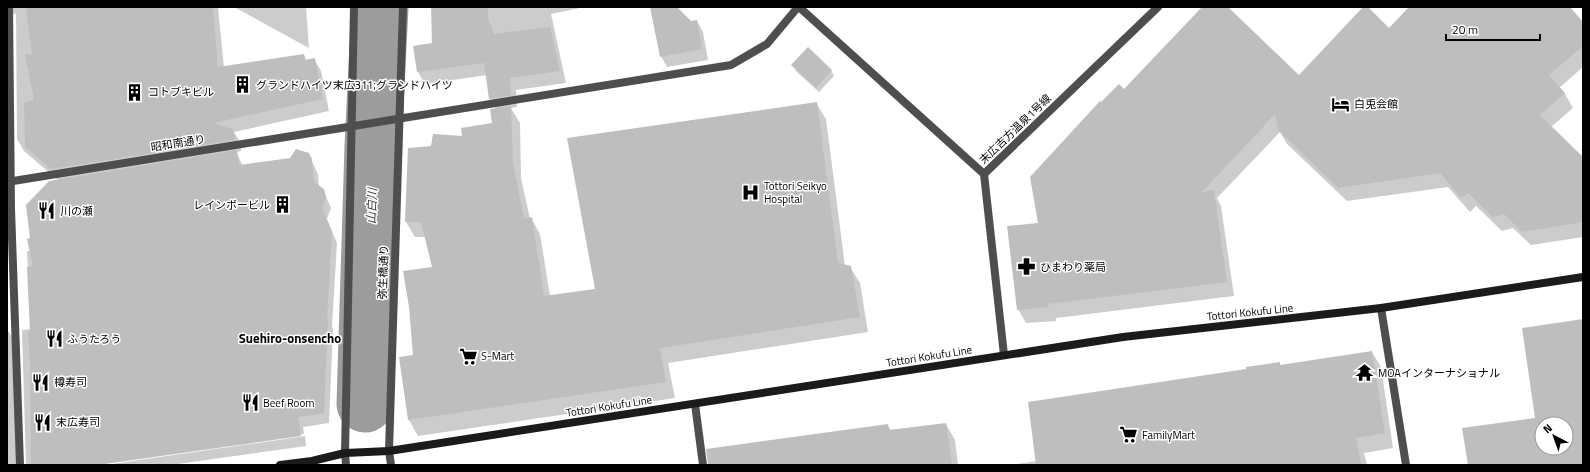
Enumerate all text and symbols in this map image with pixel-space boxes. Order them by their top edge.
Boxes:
scale bar [1446,16,1540,42]
text: 20 m [1452,20,1478,39]
building icon: グランドハイツ末広311;グランドハイツ [233,75,253,95]
place label: グランドハイツ末広311;グランドハイツ [256,77,453,93]
building icon: コトブキビル [125,82,145,102]
place label: コトブキビル [148,84,214,100]
street label: 末広吉方温泉1号線 [976,91,1054,167]
hotel icon: 白兎会館 [1331,94,1351,114]
place label: 白兎会館 [1354,96,1398,112]
street label: 昭和南通り [150,131,206,155]
place label: Tottori Seikyo Hospital [764,178,827,207]
hospital icon: Tottori Seikyo Hospital [741,182,761,202]
water label: 山白川 [361,186,382,224]
building icon: レインボービル [273,195,293,215]
place label: レインボービル [193,197,270,213]
restaurant icon: 川の瀬 [37,201,57,221]
place label: 川の瀬 [60,203,93,219]
street label: 弥生橋通り [374,244,392,300]
pharmacy icon: ひまわり薬局 [1017,257,1037,277]
place label: ひまわり薬局 [1040,259,1106,275]
street label: Tottori Kokufu Line [1206,299,1294,324]
district label: Suehiro-onsencho [239,328,341,348]
restaurant icon: ふうたろう [44,329,64,349]
place label: ふうたろう [67,331,121,347]
street label: Tottori Kokufu Line [885,341,974,371]
supermarket icon: S-Mart [458,346,478,366]
place label: S-Mart [481,348,514,364]
temple icon: MOAインターナショナル [1355,363,1375,383]
place label: MOAインターナショナル [1378,365,1500,381]
restaurant icon: 樽寿司 [31,372,51,392]
place label: 樽寿司 [54,374,87,390]
street label: Tottori Kokufu Line [565,391,654,421]
restaurant icon: Beef Room [240,393,260,413]
place label: Beef Room [263,395,314,411]
restaurant icon: 末広寿司 [33,412,53,432]
place label: 末広寿司 [56,414,100,430]
north arrow [1534,416,1574,456]
text: N [1539,420,1556,437]
supermarket icon: FamilyMart [1119,425,1139,445]
place label: FamilyMart [1142,427,1195,443]

